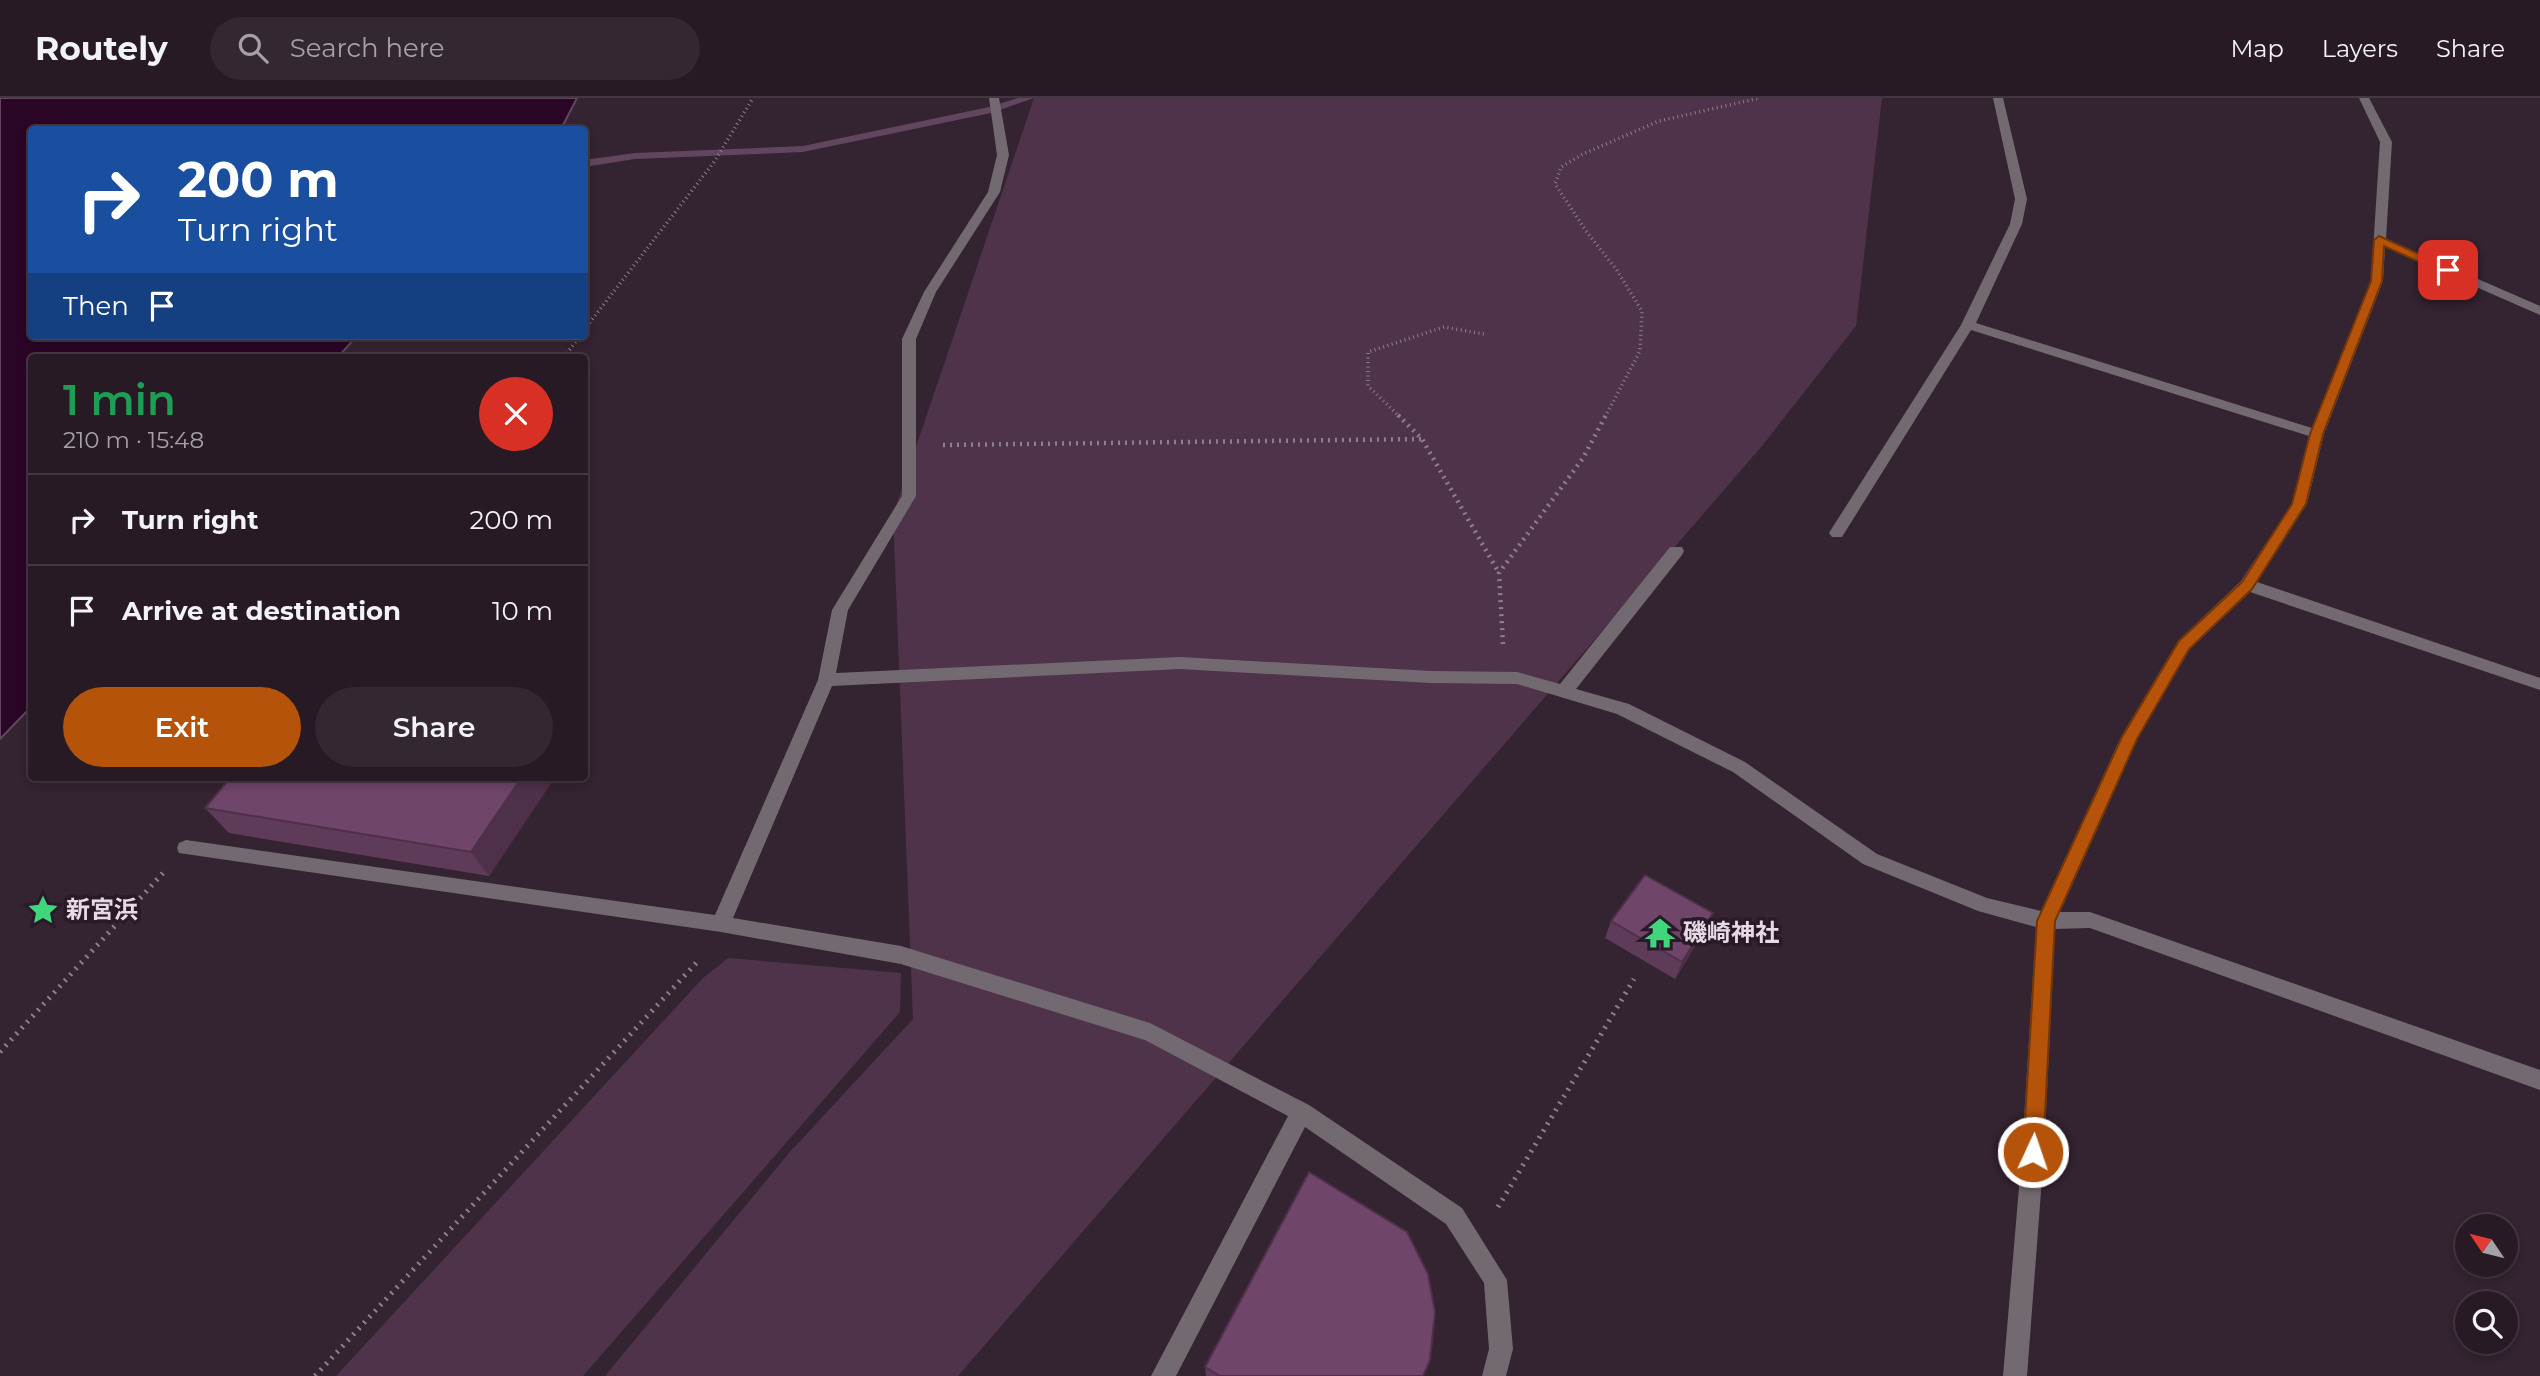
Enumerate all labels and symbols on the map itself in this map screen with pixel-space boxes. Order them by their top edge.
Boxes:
pin [2418,240,2478,300]
place icon: 新宮浜 [26,893,60,927]
place label: 新宮浜 [66,895,138,924]
temple icon: 磯崎神社 [1643,916,1677,950]
place label: 磯崎神社 [1683,918,1779,947]
position arrow [1996,1115,2070,1189]
north arrow [2455,1214,2518,1278]

